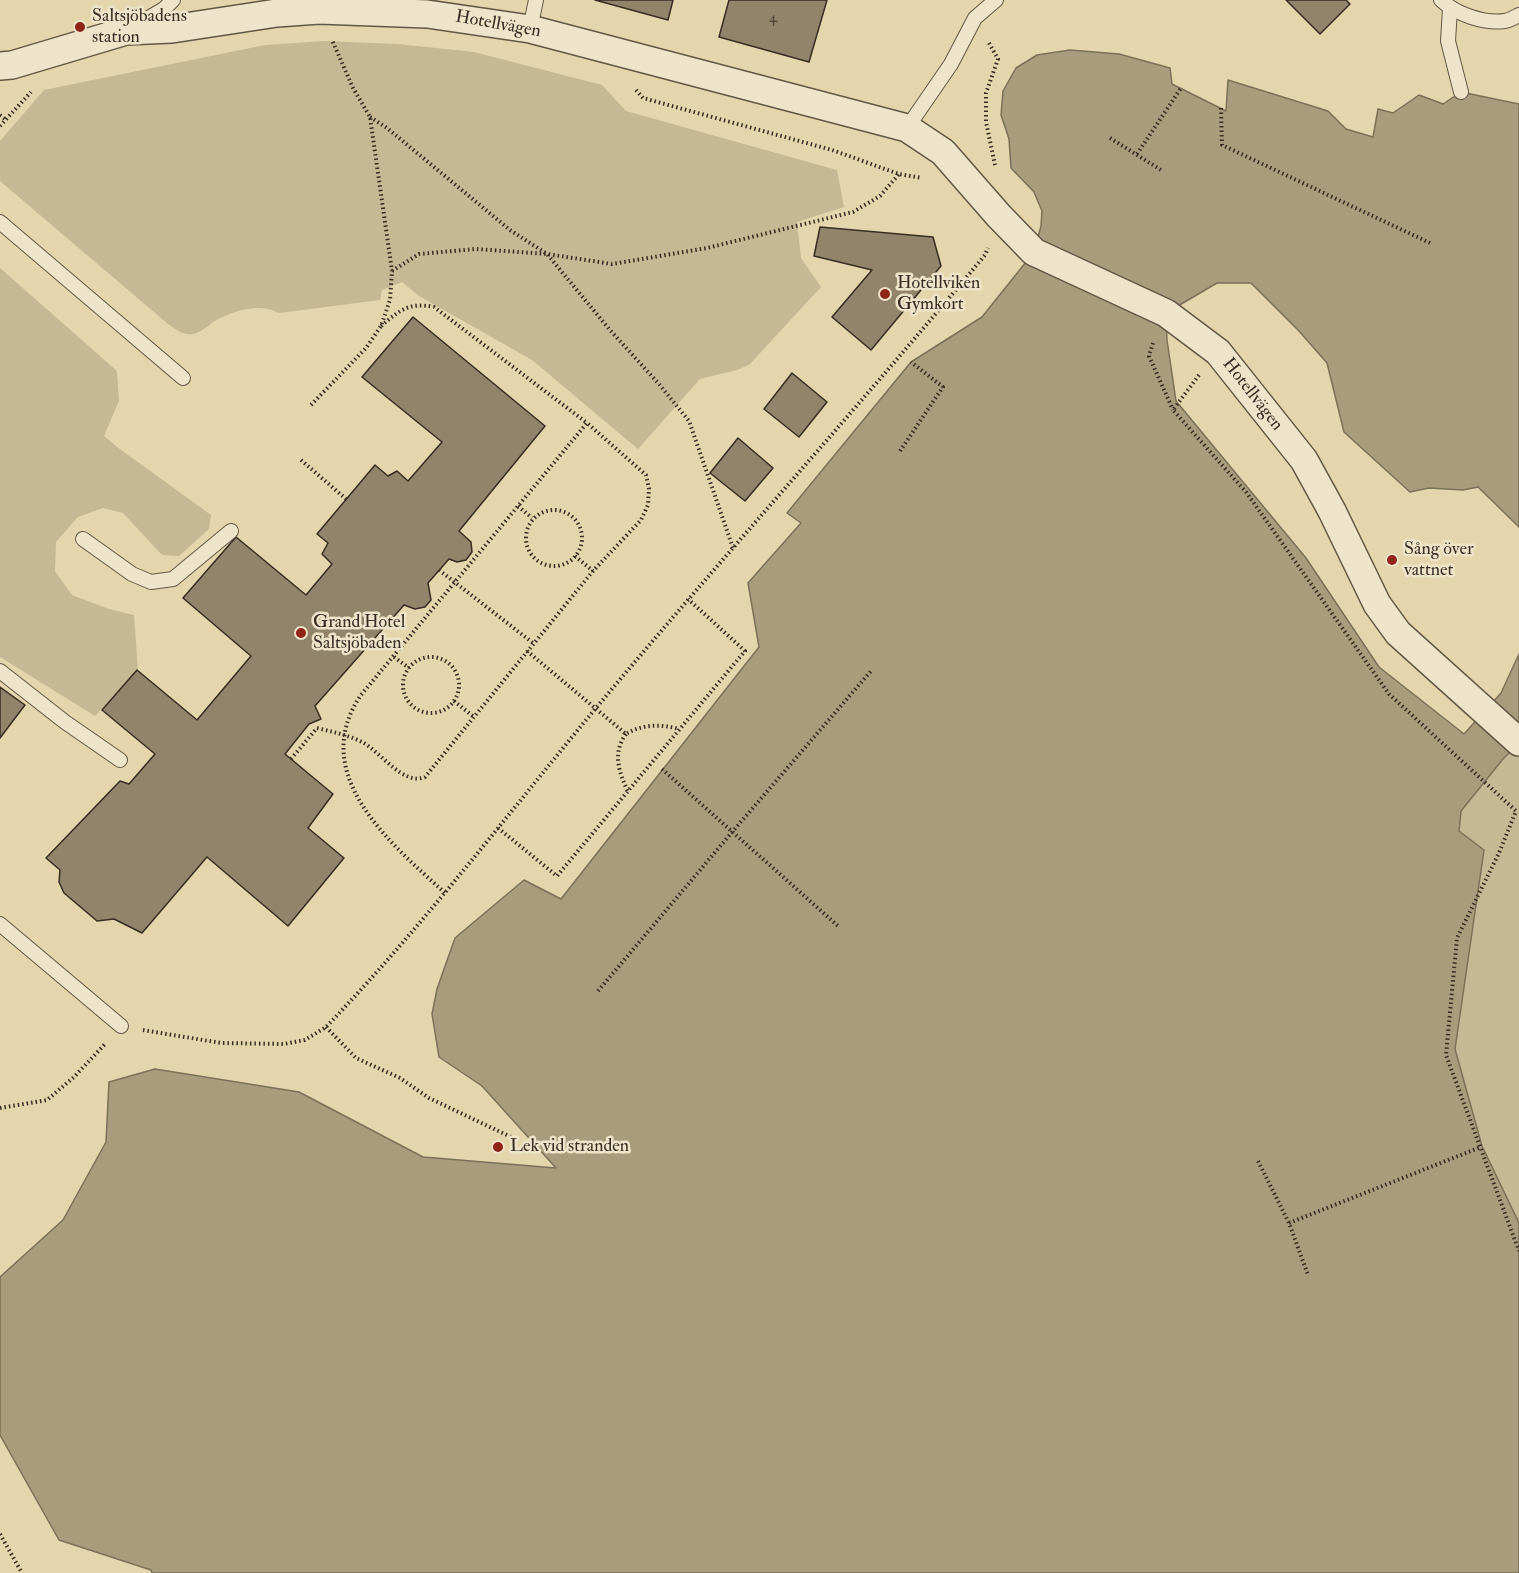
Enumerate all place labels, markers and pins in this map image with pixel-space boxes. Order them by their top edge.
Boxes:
place label: Saltsjöbadens station [92,6,187,48]
marker: Saltsjöbadens station [73,20,87,34]
place label: Hotellviken Gymkort [897,273,980,316]
marker: Hotellviken Gymkort [878,287,892,301]
place label: Sång över vattnet [1404,539,1474,582]
marker: Sång över vattnet [1385,553,1399,567]
place label: Grand Hotel Saltsjöbaden [313,612,405,654]
marker: Grand Hotel Saltsjöbaden [294,626,308,640]
place label: Lek vid stranden [510,1136,629,1158]
marker: Lek vid stranden [491,1140,505,1154]

